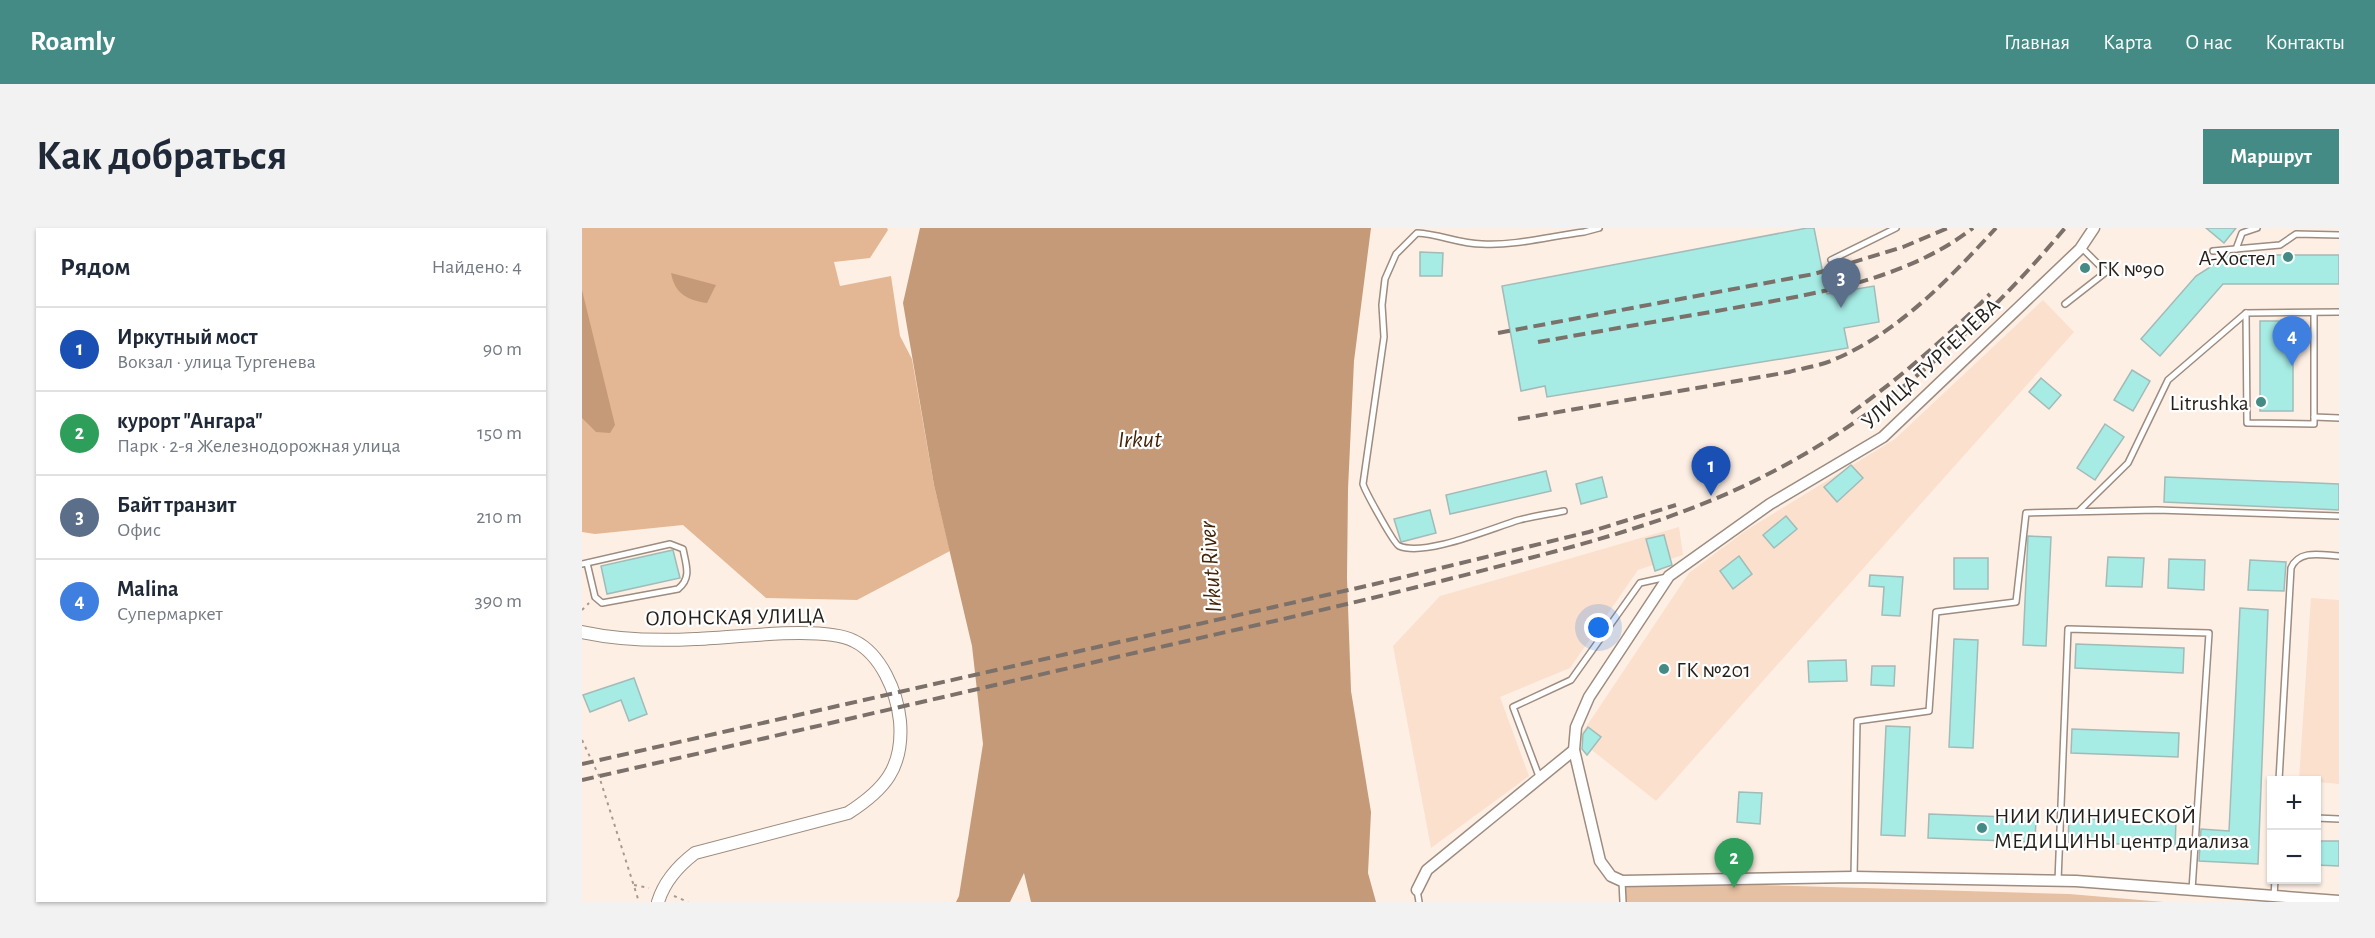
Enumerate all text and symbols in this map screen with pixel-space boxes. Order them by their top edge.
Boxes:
text: Roamly [30,28,115,56]
text: Главная [2004,32,2070,53]
text: Карта [2103,32,2152,53]
text: О нас [2185,32,2232,53]
text: Контакты [2265,32,2345,53]
button: Маршрут [2203,129,2339,184]
text: Как добраться [36,135,287,177]
place label: А-Хостел [2199,247,2276,269]
marker: А-Хостел [2281,250,2295,264]
text: Рядом [60,254,131,280]
text: Найдено: 4 [432,257,522,277]
place label: ГК №90 [2097,258,2165,280]
pin: 3 [1822,259,1860,308]
marker: ГК №90 [2078,261,2092,275]
street label: УЛИЦА ТУРГЕНЕВА [1857,294,2004,433]
pin: 4 [2272,316,2312,366]
text: Иркутный мост [117,326,258,348]
text: 1 [76,339,83,359]
text: 90 m [483,339,522,359]
text: Вокзал · улица Тургенева [117,352,316,372]
place label: Litrushka [2170,392,2249,414]
marker: Litrushka [2254,395,2268,409]
text: курорт "Ангара" [117,410,263,432]
text: 2 [75,423,84,443]
text: 150 m [477,423,522,443]
water label: Irkut [1118,428,1162,452]
text: Парк · 2-я Железнодорожная улица [117,436,401,456]
pin: 1 [1692,446,1730,496]
text: Байт транзит [117,494,236,516]
text: 3 [75,507,84,527]
text: 210 m [476,507,522,527]
water label: Irkut River [1196,519,1226,614]
text: Офис [117,520,161,540]
text: Malina [117,578,179,600]
text: 4 [74,591,85,611]
text: 390 m [475,591,522,611]
text: Супермаркет [117,604,223,624]
street label: ОЛОНСКАЯ УЛИЦА [645,604,825,630]
your location [1584,613,1613,642]
place label: ГК №201 [1676,659,1751,681]
marker: ГК №201 [1657,662,1671,676]
map controls [2267,776,2321,884]
button: + [2267,776,2321,830]
place label: НИИ КЛИНИЧЕСКОЙ МЕДИЦИНЫ центр диализа [1994,805,2249,852]
marker: НИИ КЛИНИЧЕСКОЙ МЕДИЦИНЫ центр диализа [1975,821,1989,835]
button: − [2267,830,2321,884]
pin: 2 [1714,838,1754,888]

